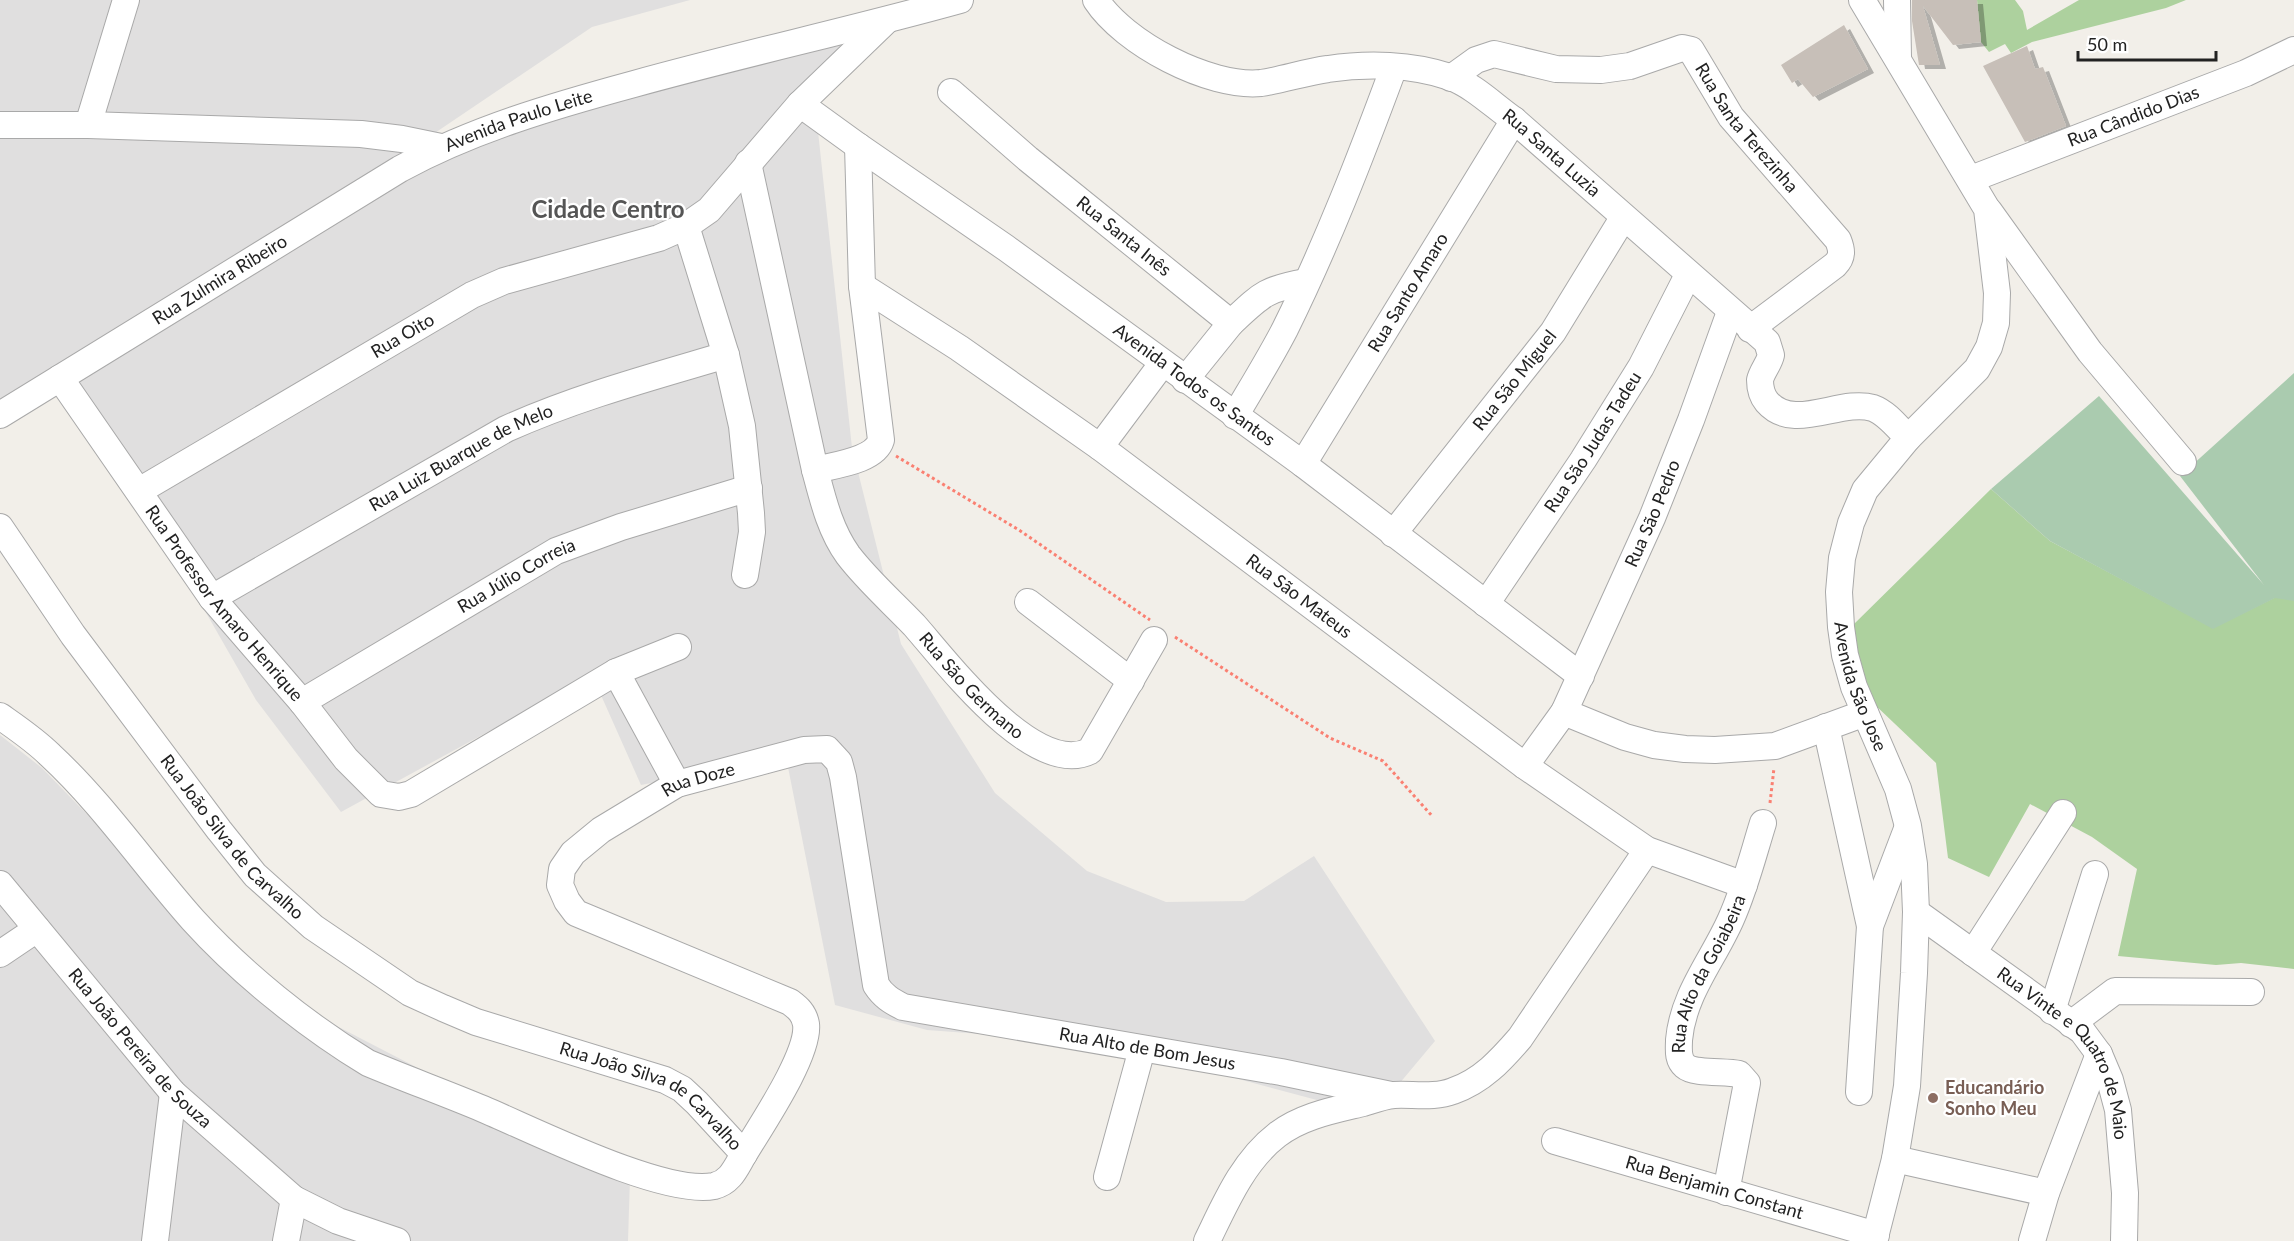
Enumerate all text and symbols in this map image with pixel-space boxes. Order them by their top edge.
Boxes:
scale bar [2078,24,2216,62]
text: 50 m [2087,33,2127,55]
street label: Rua Santa Terezinha [1691,58,1804,197]
street label: Rua Cândido Dias [2064,80,2202,151]
street label: Avenida Paulo Leite [441,84,595,156]
street label: Rua Santa Luzia [1499,103,1606,201]
street label: Rua Santa Inês [1072,191,1176,280]
district label: Cidade Centro [531,194,685,223]
street label: Rua Santo Amaro [1362,228,1452,356]
street label: Rua Zulmira Ribeiro [148,229,291,329]
street label: Rua Oito [367,308,438,362]
street label: Avenida Todos os Santos [1110,318,1280,450]
street label: Rua São Miguel [1467,325,1560,434]
street label: Rua São Judas Tadeu [1539,367,1645,516]
street label: Rua Luiz Buarque de Melo [365,399,556,515]
street label: Rua São Pedro [1619,456,1684,570]
street label: Rua Professor Amaro Henrique [141,501,308,705]
street label: Rua Júlio Correia [453,533,578,617]
street label: Rua São Mateus [1242,549,1357,642]
street label: Avenida São Jose [1830,620,1892,754]
street label: Rua São Germano [915,627,1029,743]
street label: Rua João Silva de Carvalho [156,750,309,924]
street label: Rua Doze [657,757,737,801]
street label: Rua Alto da Goiabeira [1667,892,1750,1054]
street label: Rua Vinte e Quatro de Maio [1993,962,2132,1141]
street label: Rua João Pereira de Souza [64,963,217,1132]
street label: Rua Alto de Bom Jesus [1058,1022,1238,1074]
street label: Rua João Silva de Carvalho [557,1036,747,1155]
place label: Educandário Sonho Meu [1945,1076,2044,1119]
marker: Educandário Sonho Meu [1926,1091,1940,1105]
street label: Rua Benjamin Constant [1623,1150,1807,1223]

